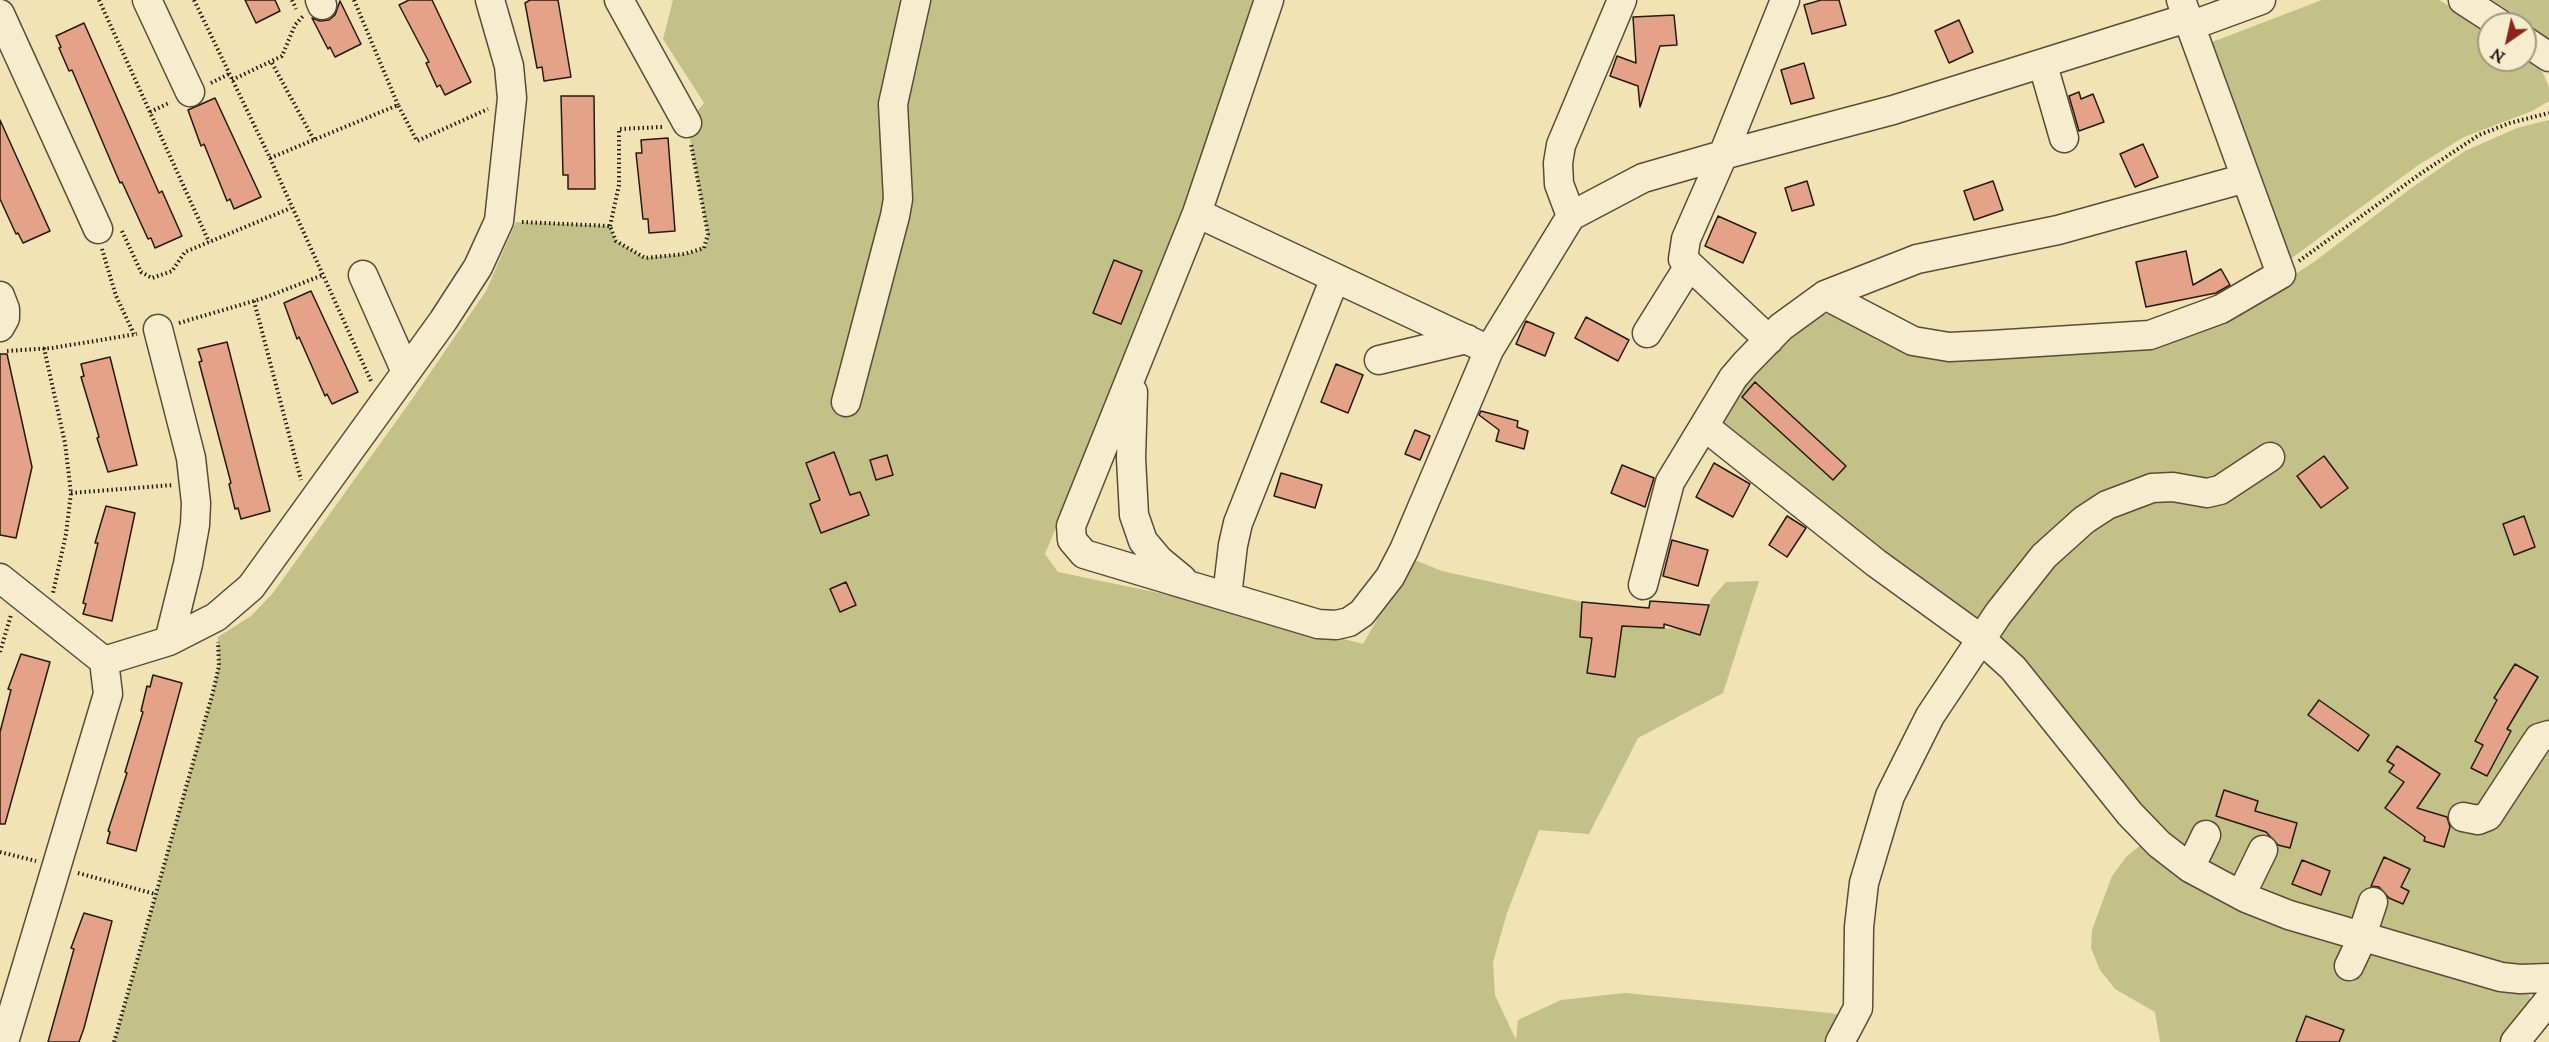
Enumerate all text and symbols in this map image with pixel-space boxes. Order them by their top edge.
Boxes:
north arrow [2477,12,2537,72]
text: N [2487,43,2509,67]

